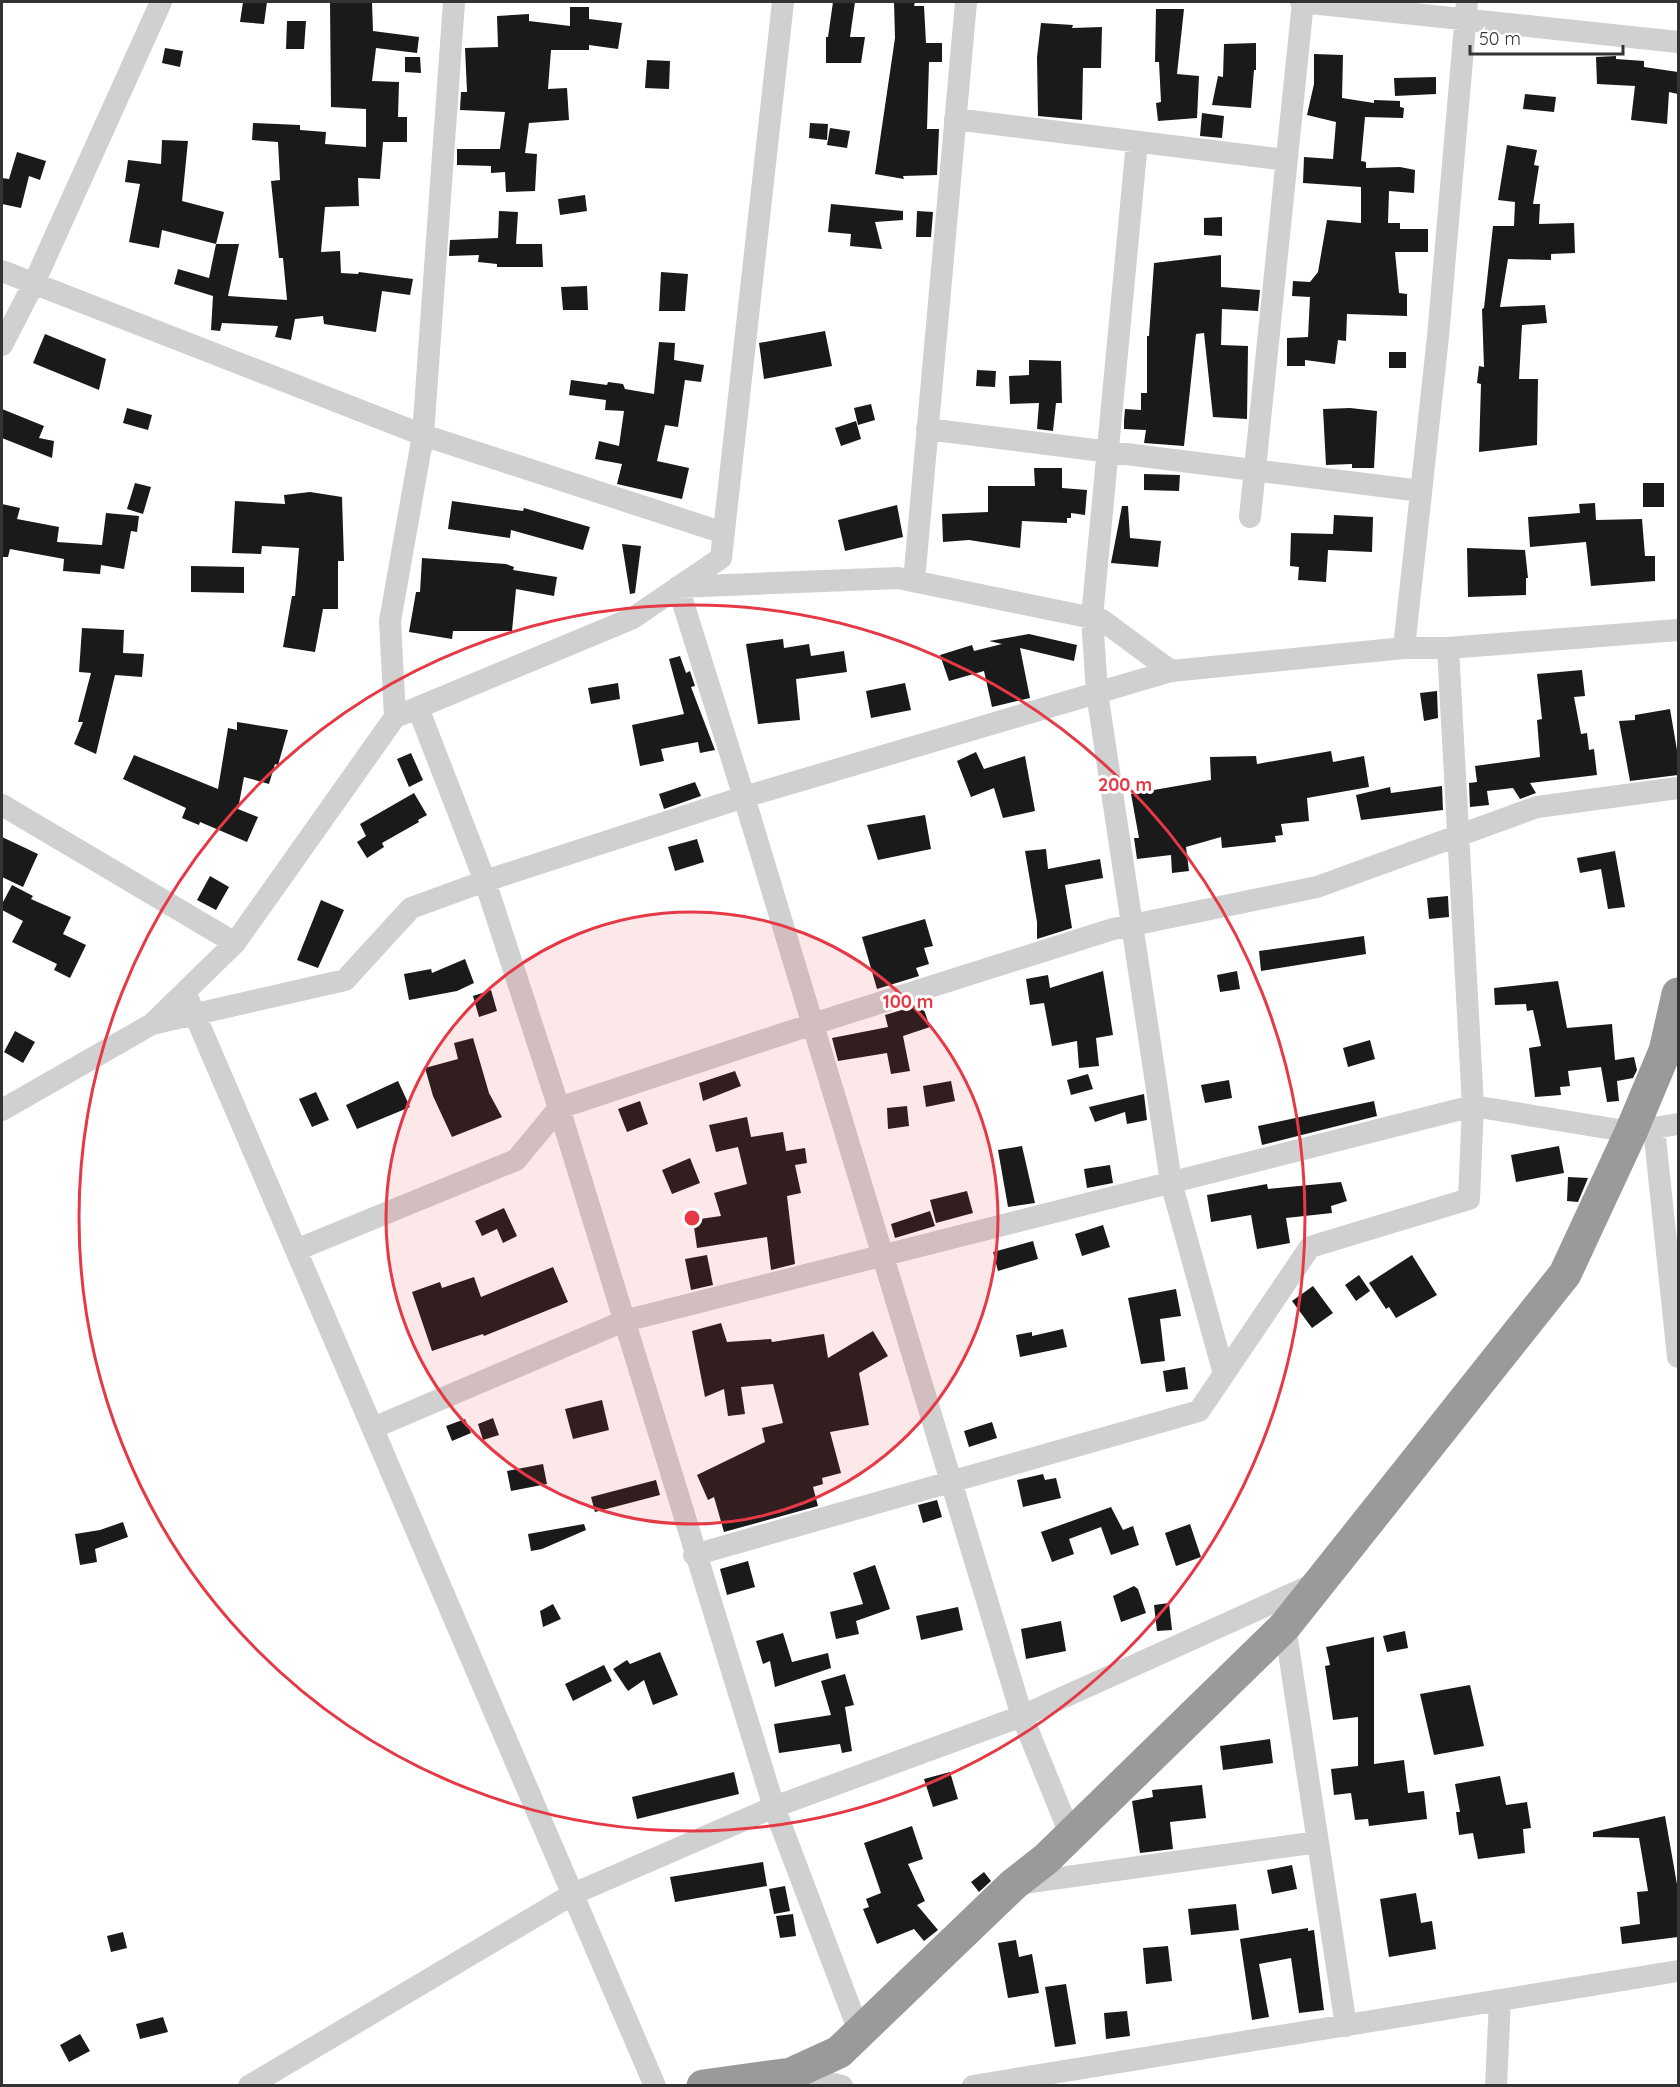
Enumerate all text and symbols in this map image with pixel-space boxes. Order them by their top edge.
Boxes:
scale bar [1470,18,1623,56]
text: 50 m [1479,27,1521,50]
text: 200 m [1098,773,1152,796]
text: 100 m [883,990,933,1013]
centre of rings [682,1208,702,1228]

